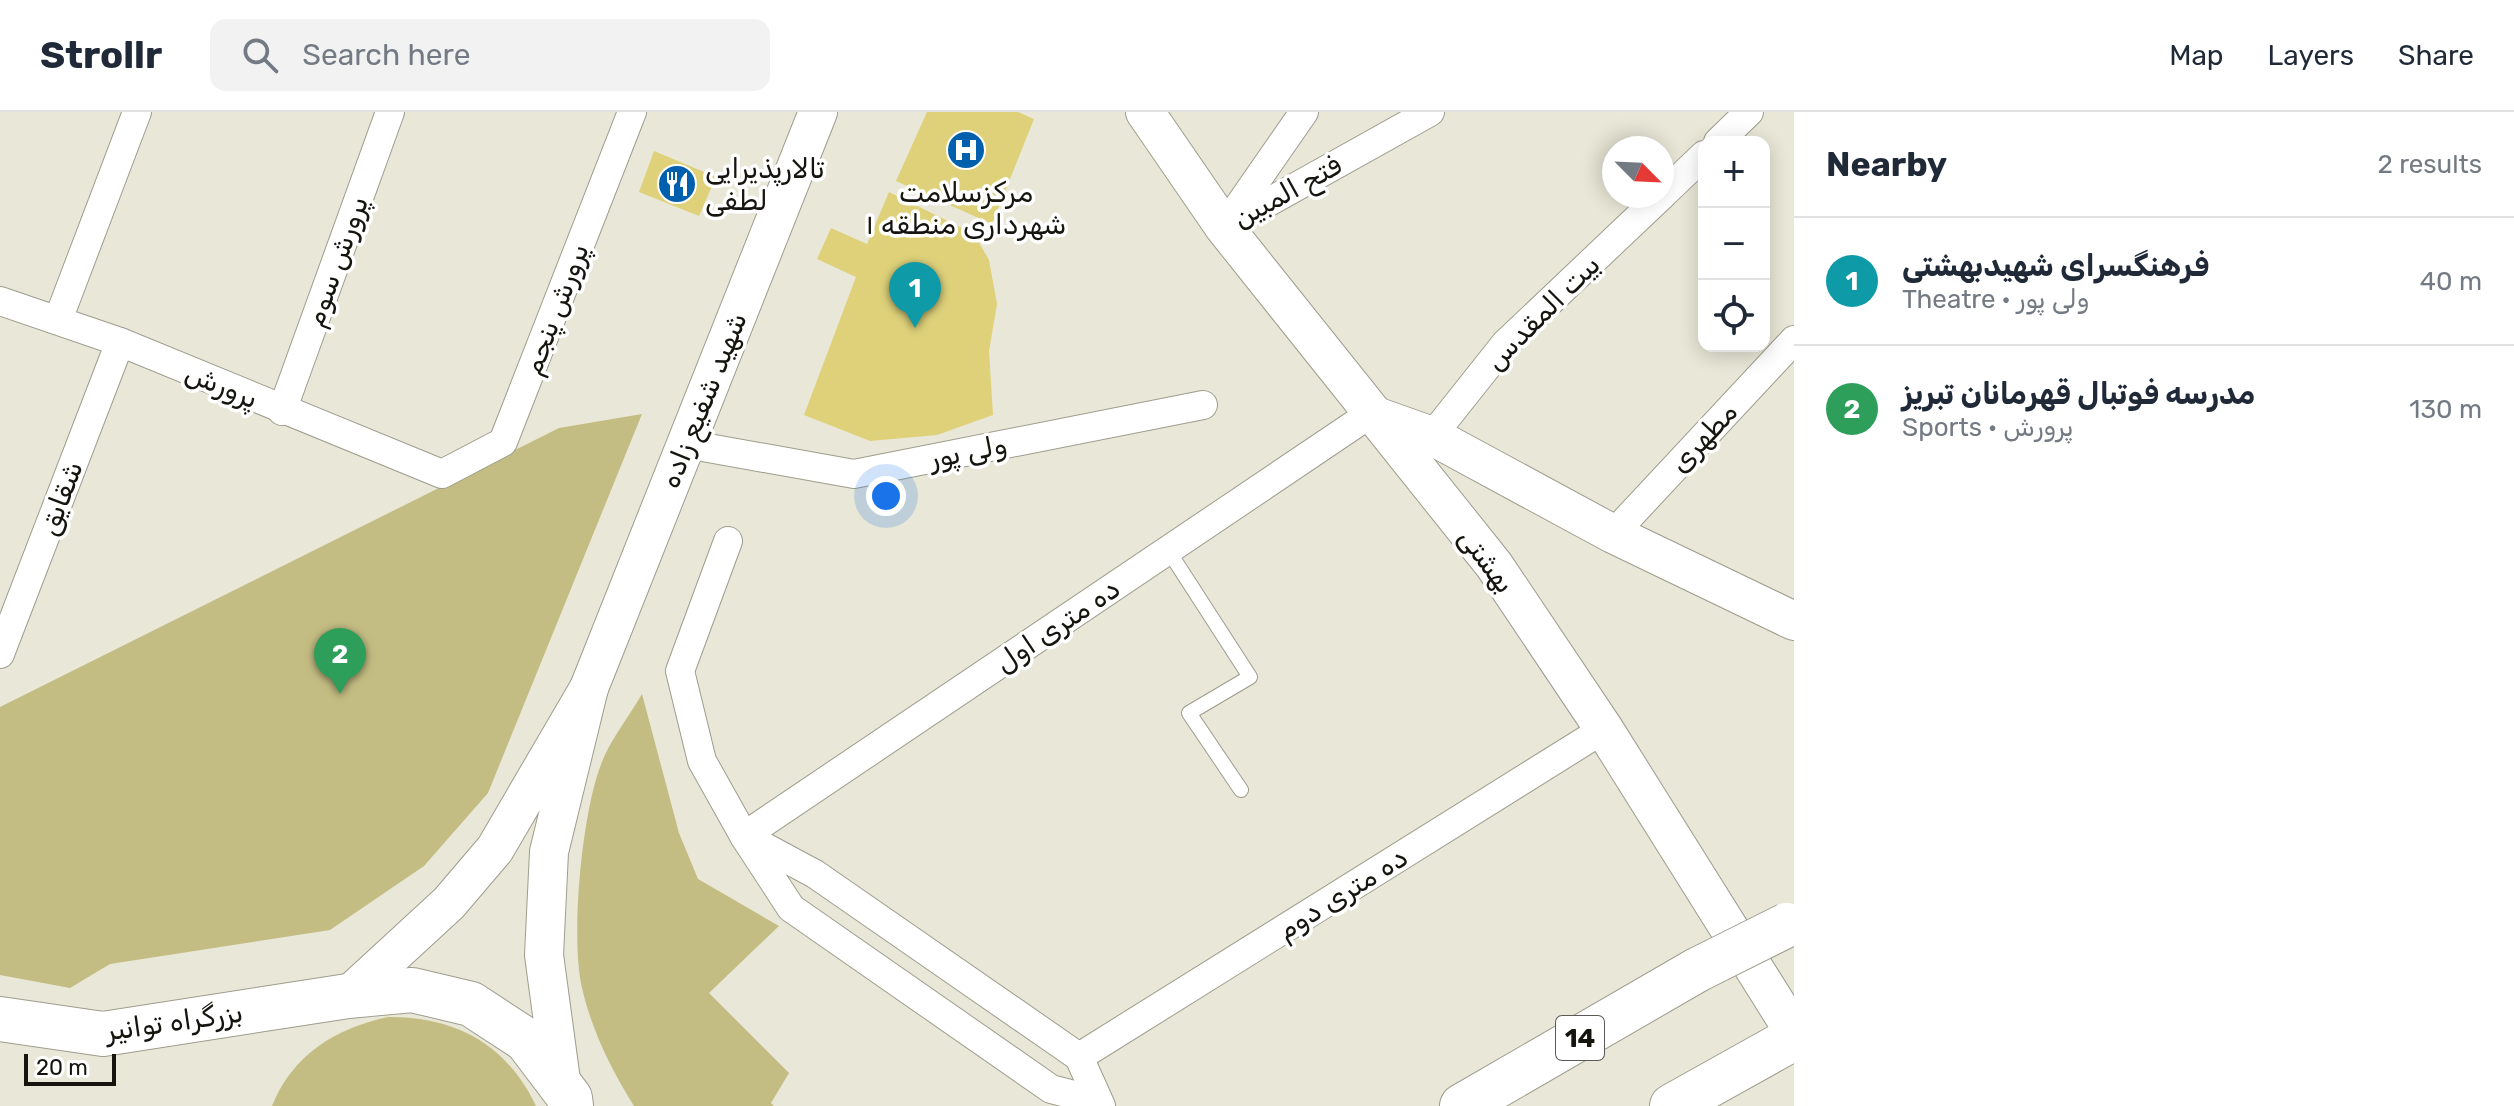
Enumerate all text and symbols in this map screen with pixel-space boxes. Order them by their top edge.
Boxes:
search box [210,19,770,91]
text: Strollr [40,32,162,78]
icon: search [238,33,282,77]
text: Search here [302,37,471,73]
text: Map [2169,39,2224,72]
text: Layers [2268,39,2354,72]
text: Share [2398,39,2474,72]
hospital icon: مرکزسلامت شهرداری منطقه ۱ [945,129,987,171]
north arrow [1602,136,1674,208]
map controls [1698,136,1770,352]
button: + [1698,136,1770,208]
text: Nearby [1826,144,1947,185]
street label: فتح المبین [1227,148,1349,237]
text: 2 results [2378,149,2482,180]
place label: تالارپذیرایی لطفی [705,152,825,217]
restaurant icon: تالارپذیرایی لطفی [656,163,698,205]
place label: مرکزسلامت شهرداری منطقه ۱ [866,176,1066,241]
street label: پرورش سوم [298,192,377,331]
button: − [1698,208,1770,280]
street label: پرورش پنجم [515,239,597,380]
street label: بیت المقدس [1478,248,1607,377]
text: فرهنگسرای شهیدبهشتی [1902,248,2209,284]
pin: 1 [889,262,941,328]
text: 1 [1846,266,1858,297]
text: 40 m [2420,266,2482,297]
button: locate [1698,280,1770,352]
text: Theatre · ولی پور [1902,284,2089,315]
street label: شهید شفیع زاده [653,307,757,494]
street label: پرورش [180,355,263,417]
text: مدرسه فوتبال قهرمانان تبریز [1902,376,2255,412]
text: 2 [1844,394,1860,425]
text: 130 m [2409,394,2482,425]
street label: مطهری [1663,395,1744,479]
text: Sports · پرورش [1902,412,2074,443]
street label: ولی پور [925,428,1010,477]
street label: شقایق [31,456,90,540]
your location [866,476,906,516]
street label: بهشتی [1451,521,1522,599]
street label: ده متری اول [989,572,1126,679]
pin: 2 [314,628,366,694]
street label: ده متری دوم [1271,840,1414,948]
street label: بزرگراه توانیر [101,996,245,1048]
road number: 14 [1556,1016,1604,1060]
scale bar [24,1050,116,1086]
text: 20 m [36,1054,88,1081]

